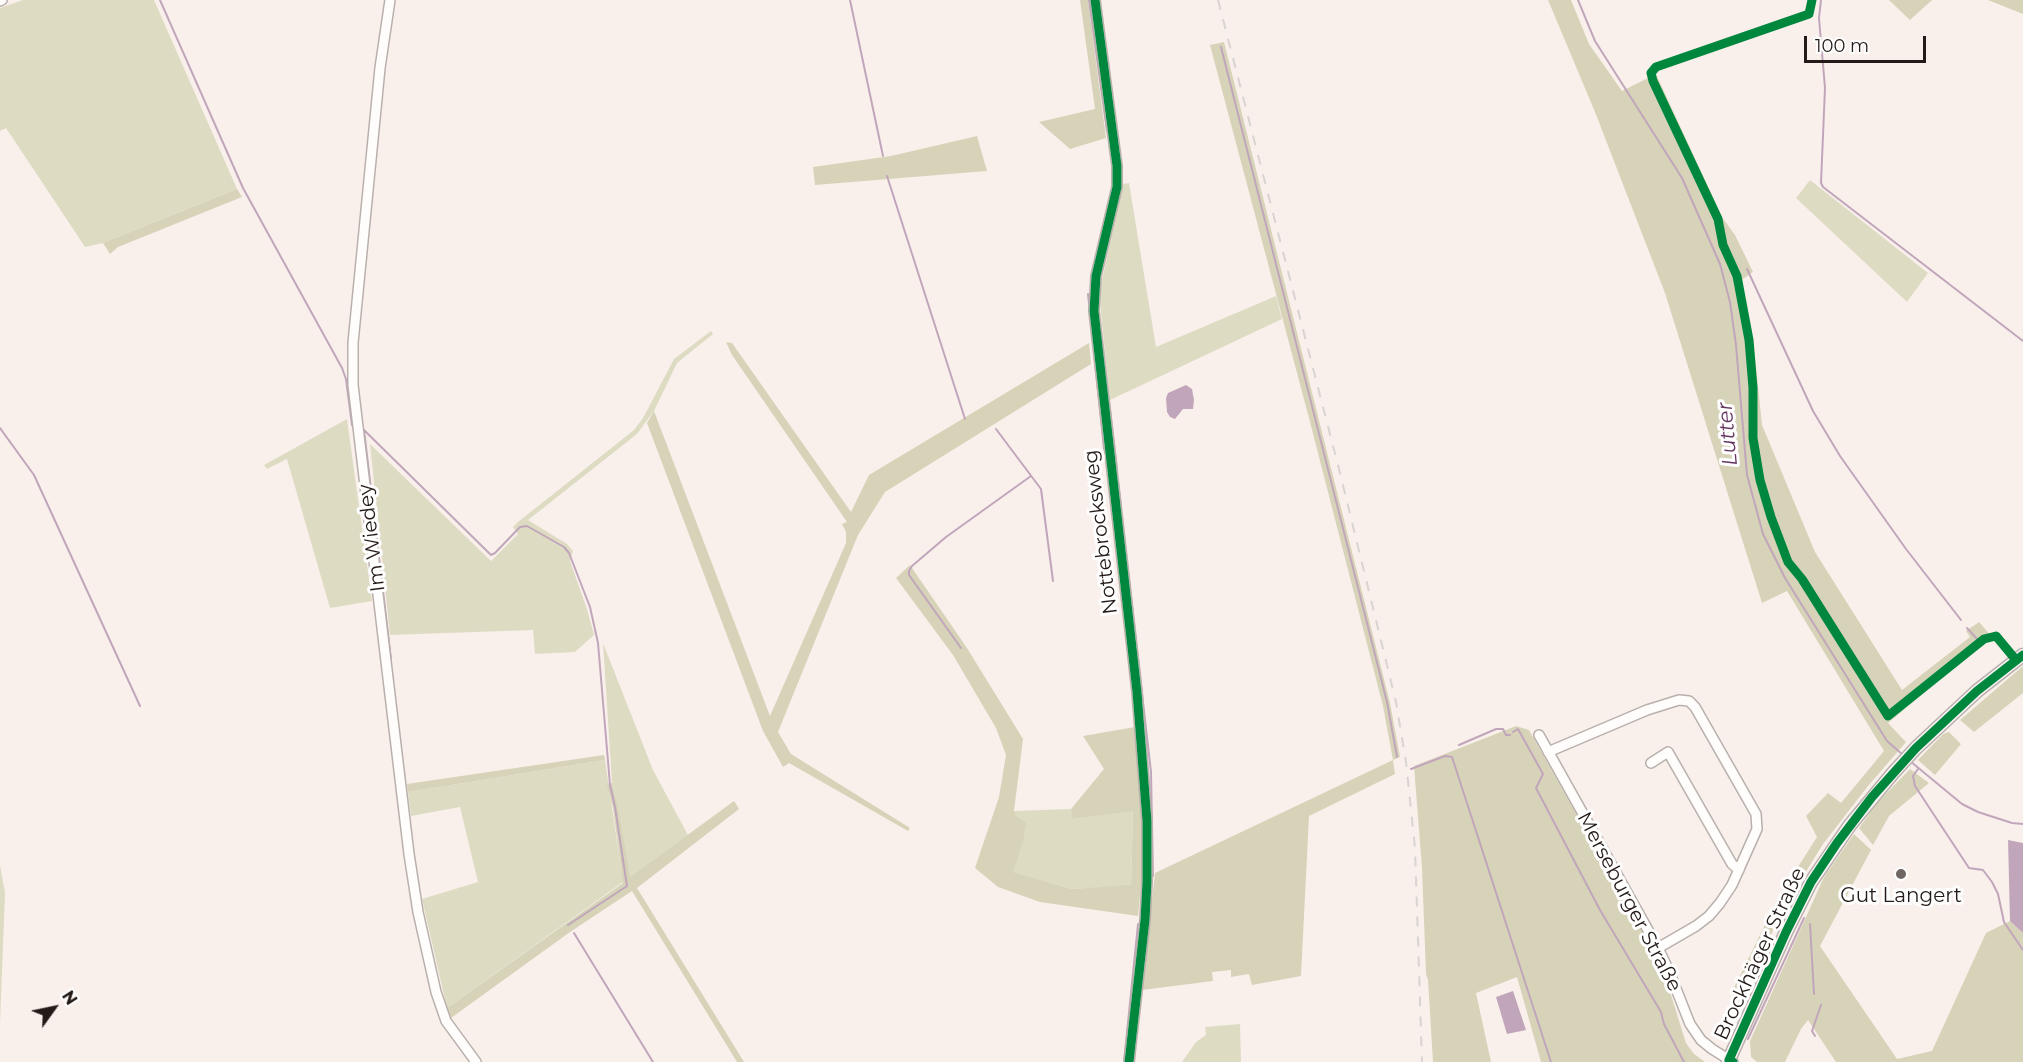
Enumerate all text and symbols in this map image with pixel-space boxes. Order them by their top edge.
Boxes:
scale bar [1807,24,1928,62]
text: 100 m [1815,35,1869,57]
water label: Lutter [1713,401,1743,467]
street label: Nottebrocksweg [1079,448,1123,616]
street label: Im Wiedey [353,483,391,593]
street label: Merseburger Straße [1572,808,1686,996]
street label: Brockhäger Straße [1709,864,1811,1044]
marker: Gut Langert [1894,867,1908,881]
place label: Gut Langert [1840,884,1962,908]
north arrow [24,978,84,1038]
text: N [58,987,81,1009]

